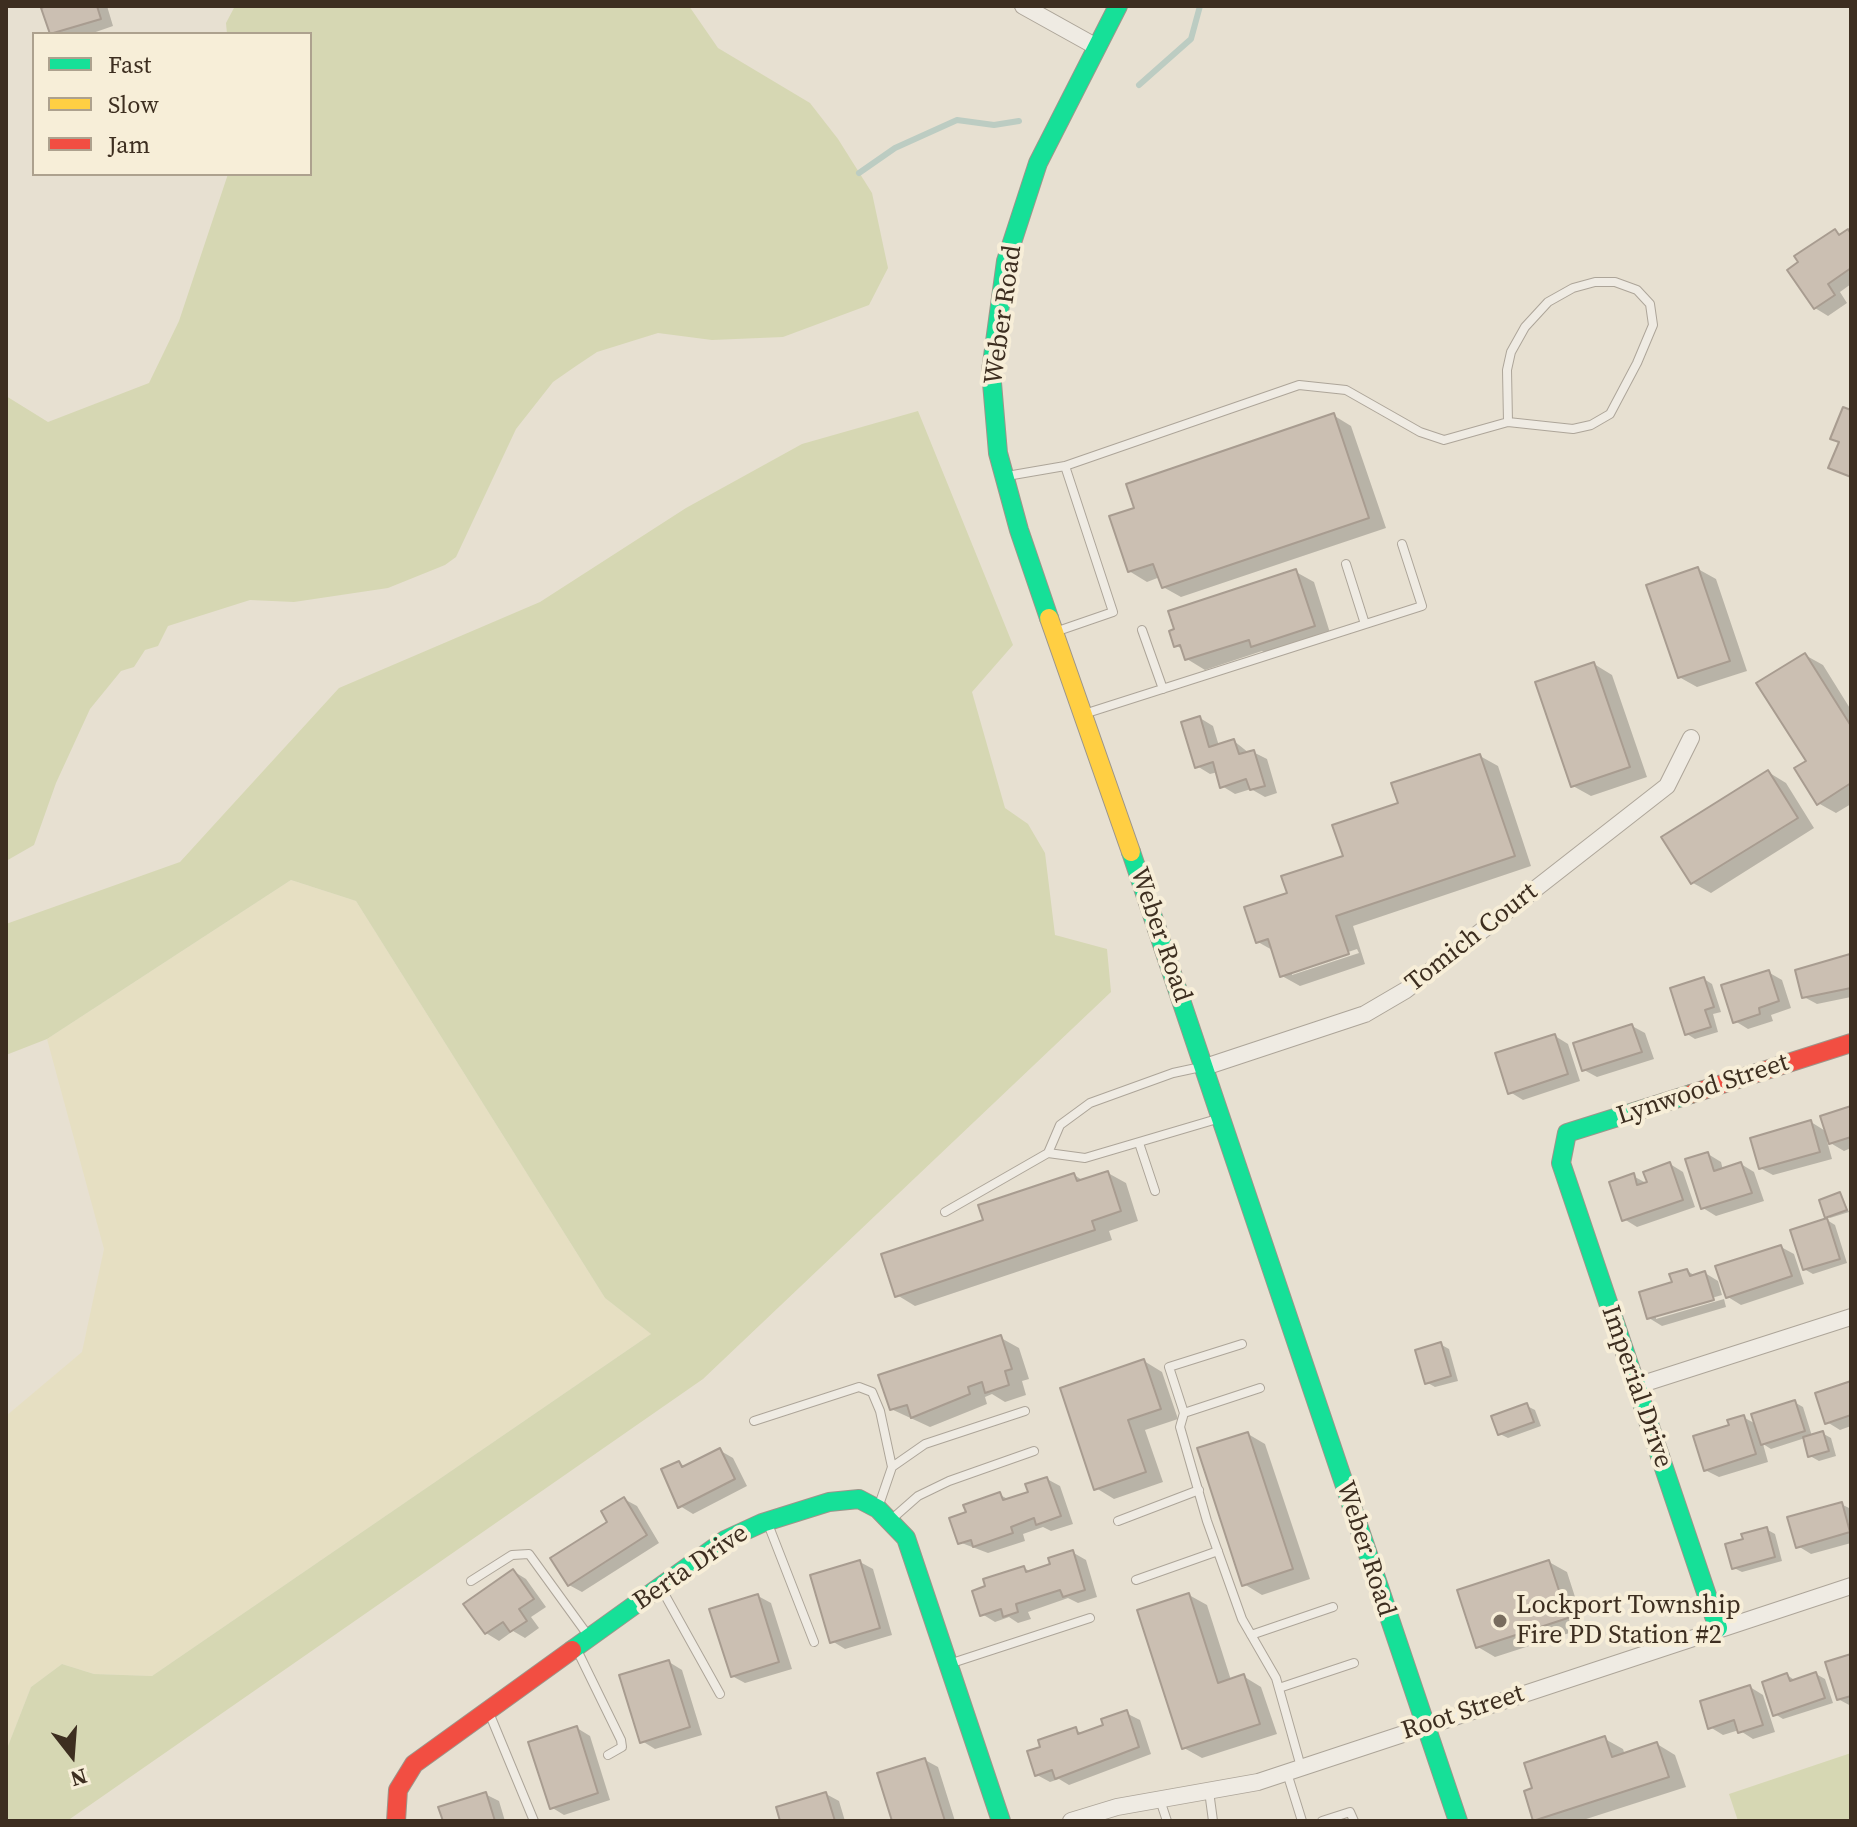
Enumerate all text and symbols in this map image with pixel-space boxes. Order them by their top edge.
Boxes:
legend [32,32,312,176]
text: Fast [108,48,151,81]
text: Slow [108,88,159,121]
text: Jam [108,128,150,161]
street label: Weber Road [979,243,1029,387]
street label: Weber Road [1122,864,1198,1006]
street label: Tomich Court [1400,877,1544,999]
street label: Lynwood Street [1613,1048,1793,1132]
street label: Imperial Drive [1594,1302,1678,1472]
street label: Weber Road [1328,1477,1402,1621]
street label: Berta Drive [628,1518,754,1618]
place label: Lockport Township Fire PD Station #2 [1516,1590,1741,1652]
marker: Lockport Township Fire PD Station #2 [1491,1612,1509,1630]
street label: Root Street [1398,1679,1528,1747]
north arrow [32,1715,112,1795]
text: N [67,1761,91,1795]

